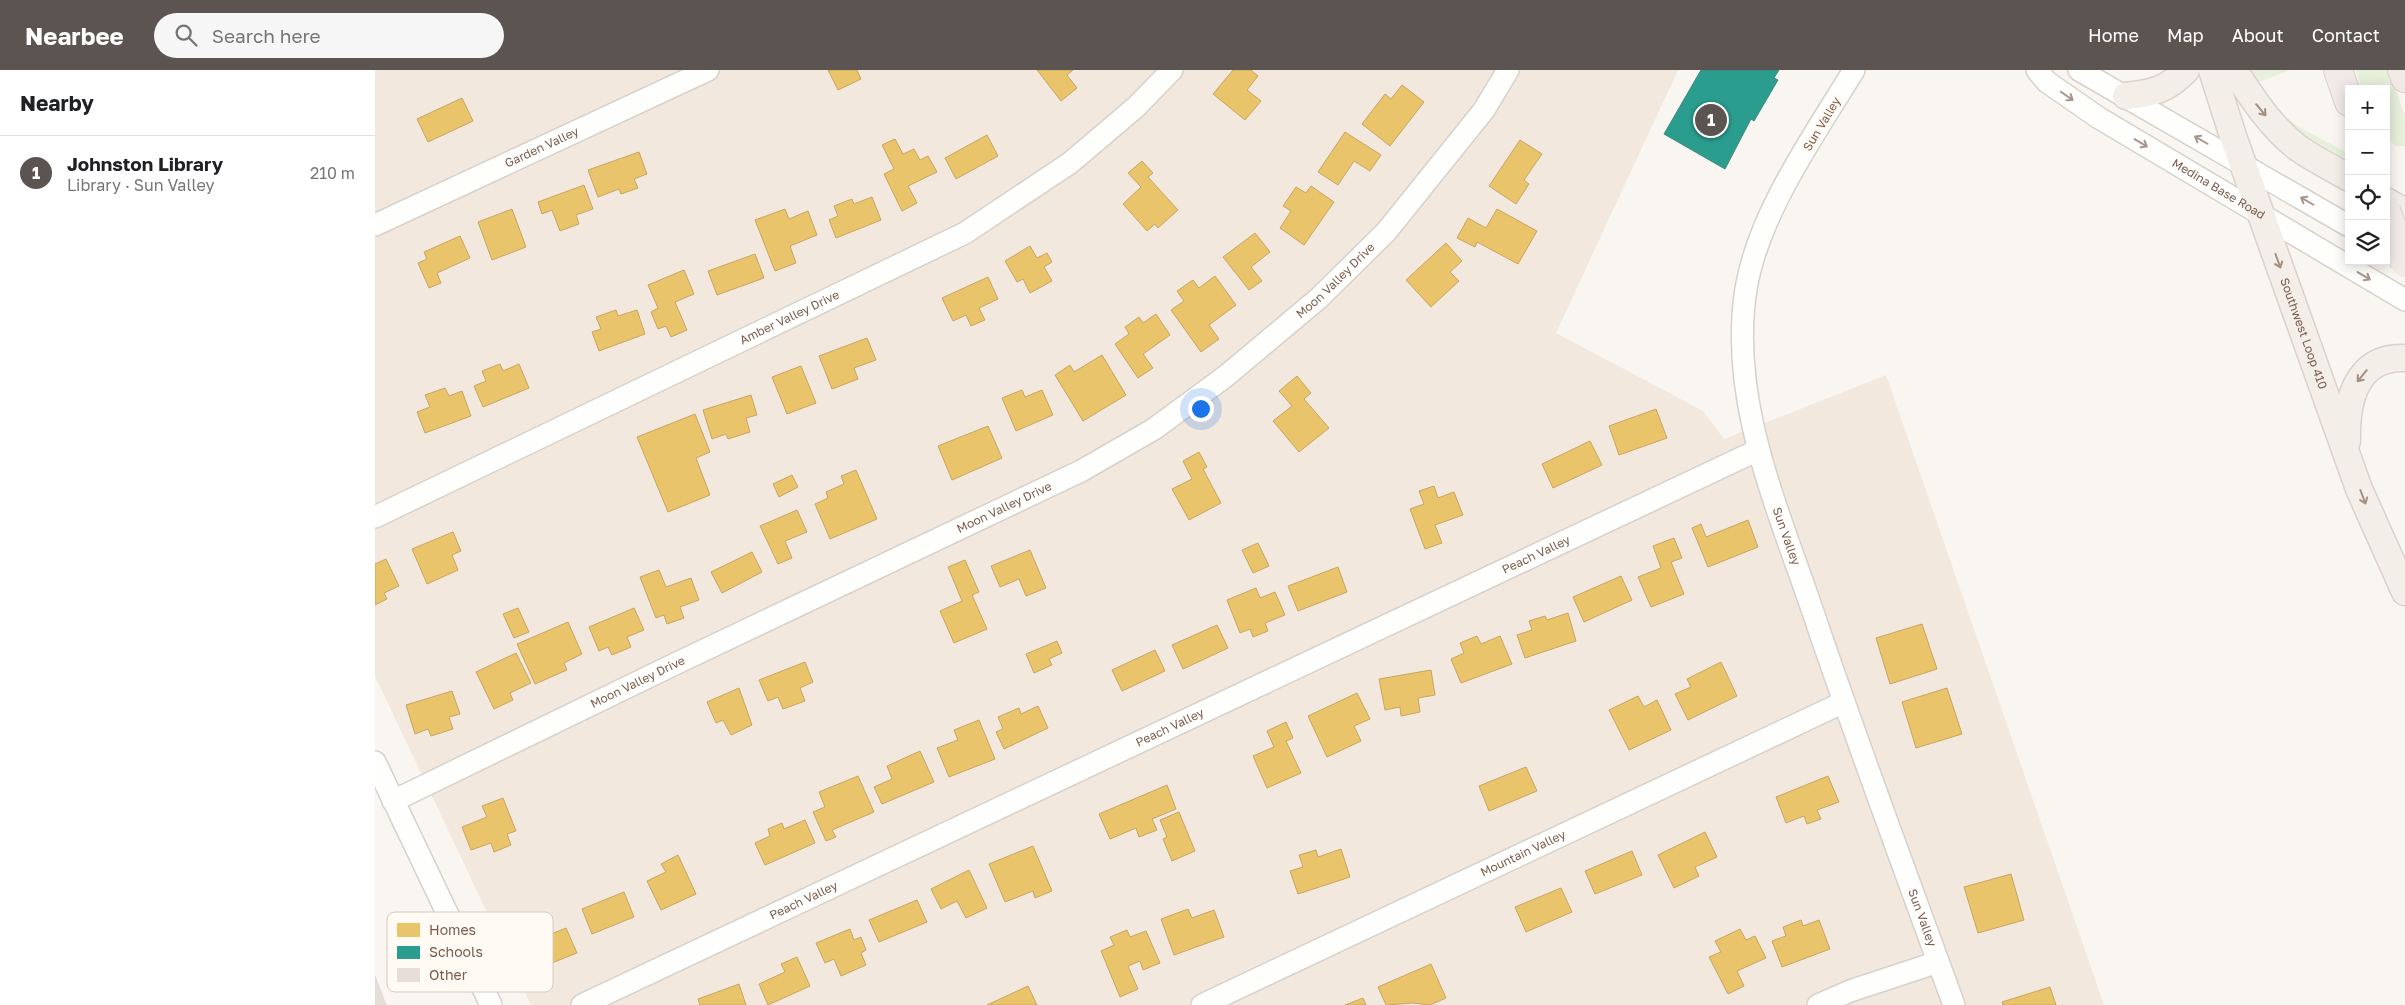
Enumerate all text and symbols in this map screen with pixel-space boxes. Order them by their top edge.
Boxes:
search box [154,13,504,58]
text: Nearbee [25,21,124,50]
icon: search [172,21,200,49]
text: Search here [212,24,321,47]
text: Home [2088,24,2139,46]
text: Map [2167,24,2204,46]
text: About [2232,24,2284,46]
text: Contact [2312,24,2380,46]
map controls [2345,85,2390,265]
button: + [2345,85,2390,130]
text: Nearby [20,90,94,116]
one-way arrow [2059,91,2073,101]
street label: Sun Valley [1800,94,1844,154]
pin: 1 [1695,101,1727,139]
one-way arrow [2255,104,2267,117]
street label: Garden Valley [502,123,581,171]
button: − [2345,130,2390,175]
one-way arrow [2195,135,2209,145]
one-way arrow [2133,138,2147,148]
text: Johnston Library [67,152,223,175]
street label: Medina Base Road [2170,155,2268,222]
text: 1 [32,163,40,183]
text: 210 m [310,163,355,183]
text: Library · Sun Valley [67,175,214,195]
button: locate [2345,175,2390,220]
one-way arrow [2300,196,2314,206]
button: layers [2345,220,2390,265]
street label: Moon Valley Drive [1293,239,1378,321]
one-way arrow [2274,253,2283,269]
one-way arrow [2356,272,2370,282]
street label: Southwest Loop 410 [2277,276,2331,391]
street label: Amber Valley Drive [737,287,842,347]
one-way arrow [2357,370,2368,383]
your location [1188,396,1214,422]
street label: Moon Valley Drive [954,478,1054,536]
one-way arrow [2358,489,2368,504]
street label: Sun Valley [1770,505,1804,567]
street label: Peach Valley [1499,532,1573,577]
street label: Moon Valley Drive [588,652,687,711]
street label: Peach Valley [1133,705,1206,750]
street label: Mountain Valley [1478,826,1568,880]
street label: Peach Valley [767,877,840,922]
street label: Sun Valley [1905,887,1940,949]
legend [387,912,553,992]
text: Homes [429,921,476,938]
text: Schools [429,943,483,960]
text: Other [429,966,468,983]

